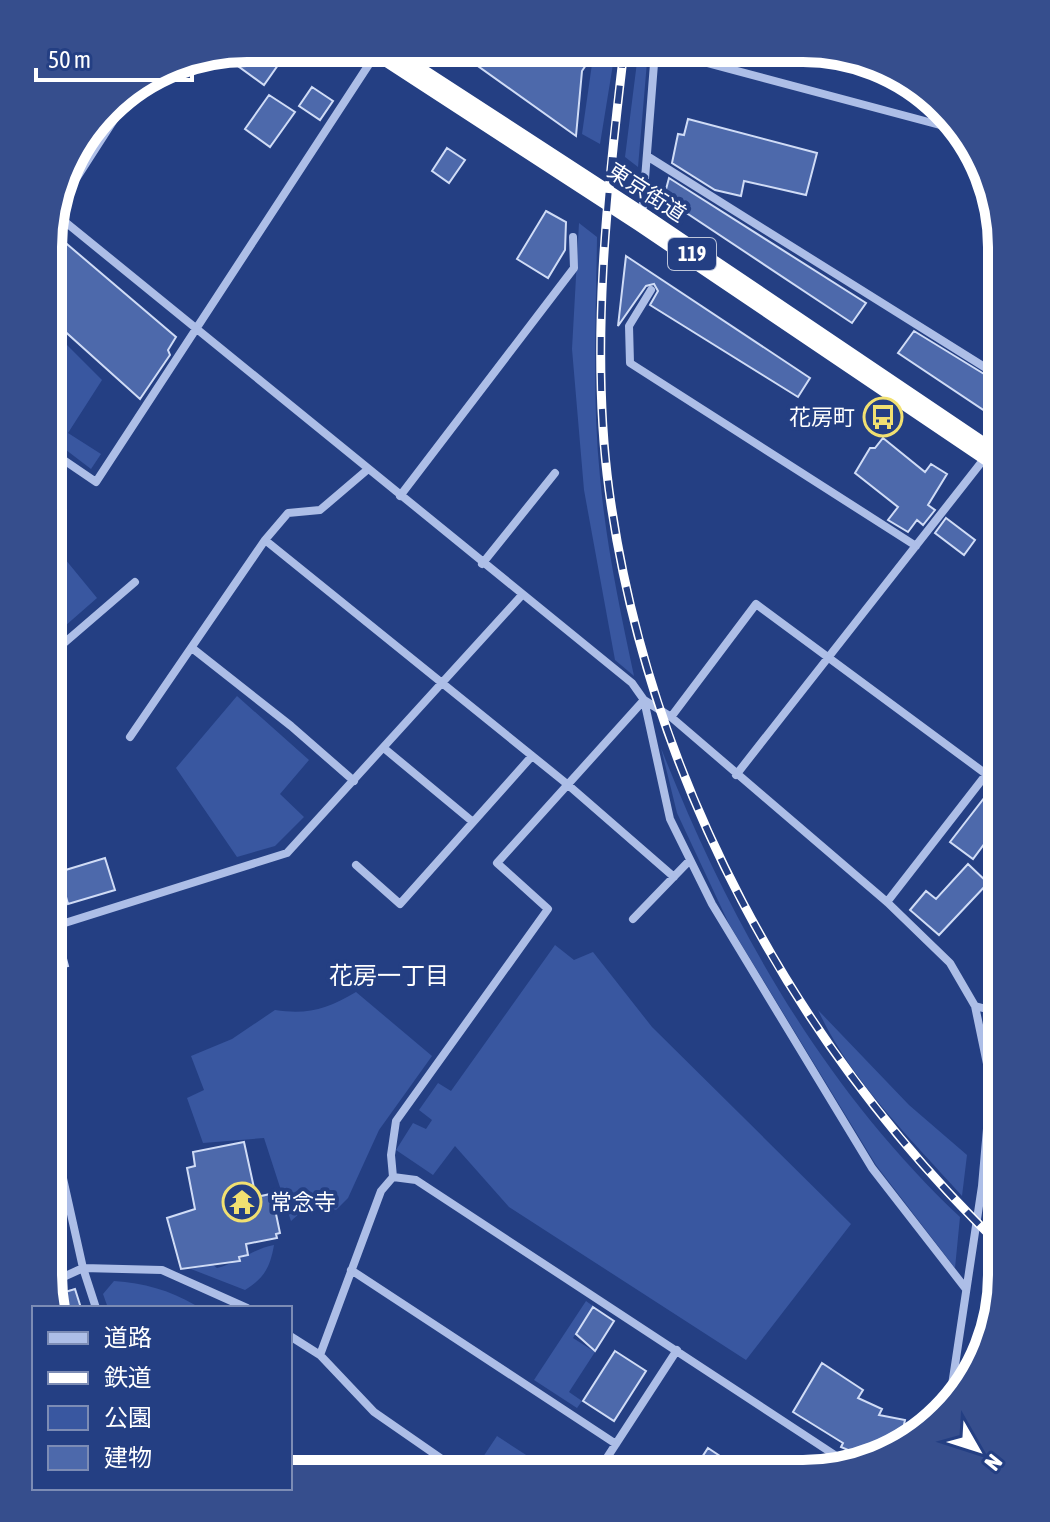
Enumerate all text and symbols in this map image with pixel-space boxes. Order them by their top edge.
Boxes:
scale bar [36,32,192,82]
text: 50 m [48,46,91,73]
street label: 東京街道 [603,157,691,227]
road number: 119 [668,238,716,270]
bus stop icon: 花房町 [862,396,904,438]
place label: 花房町 [789,404,855,430]
district label: 花房一丁目 [329,962,449,989]
temple icon: 常念寺 [221,1181,263,1223]
place label: 常念寺 [270,1189,336,1215]
legend [32,1306,292,1490]
text: 道路 [104,1324,152,1351]
text: 鉄道 [104,1364,152,1391]
text: 公園 [104,1404,152,1431]
north arrow [938,1410,1018,1490]
text: 建物 [104,1444,152,1471]
text: N [979,1449,1008,1476]

